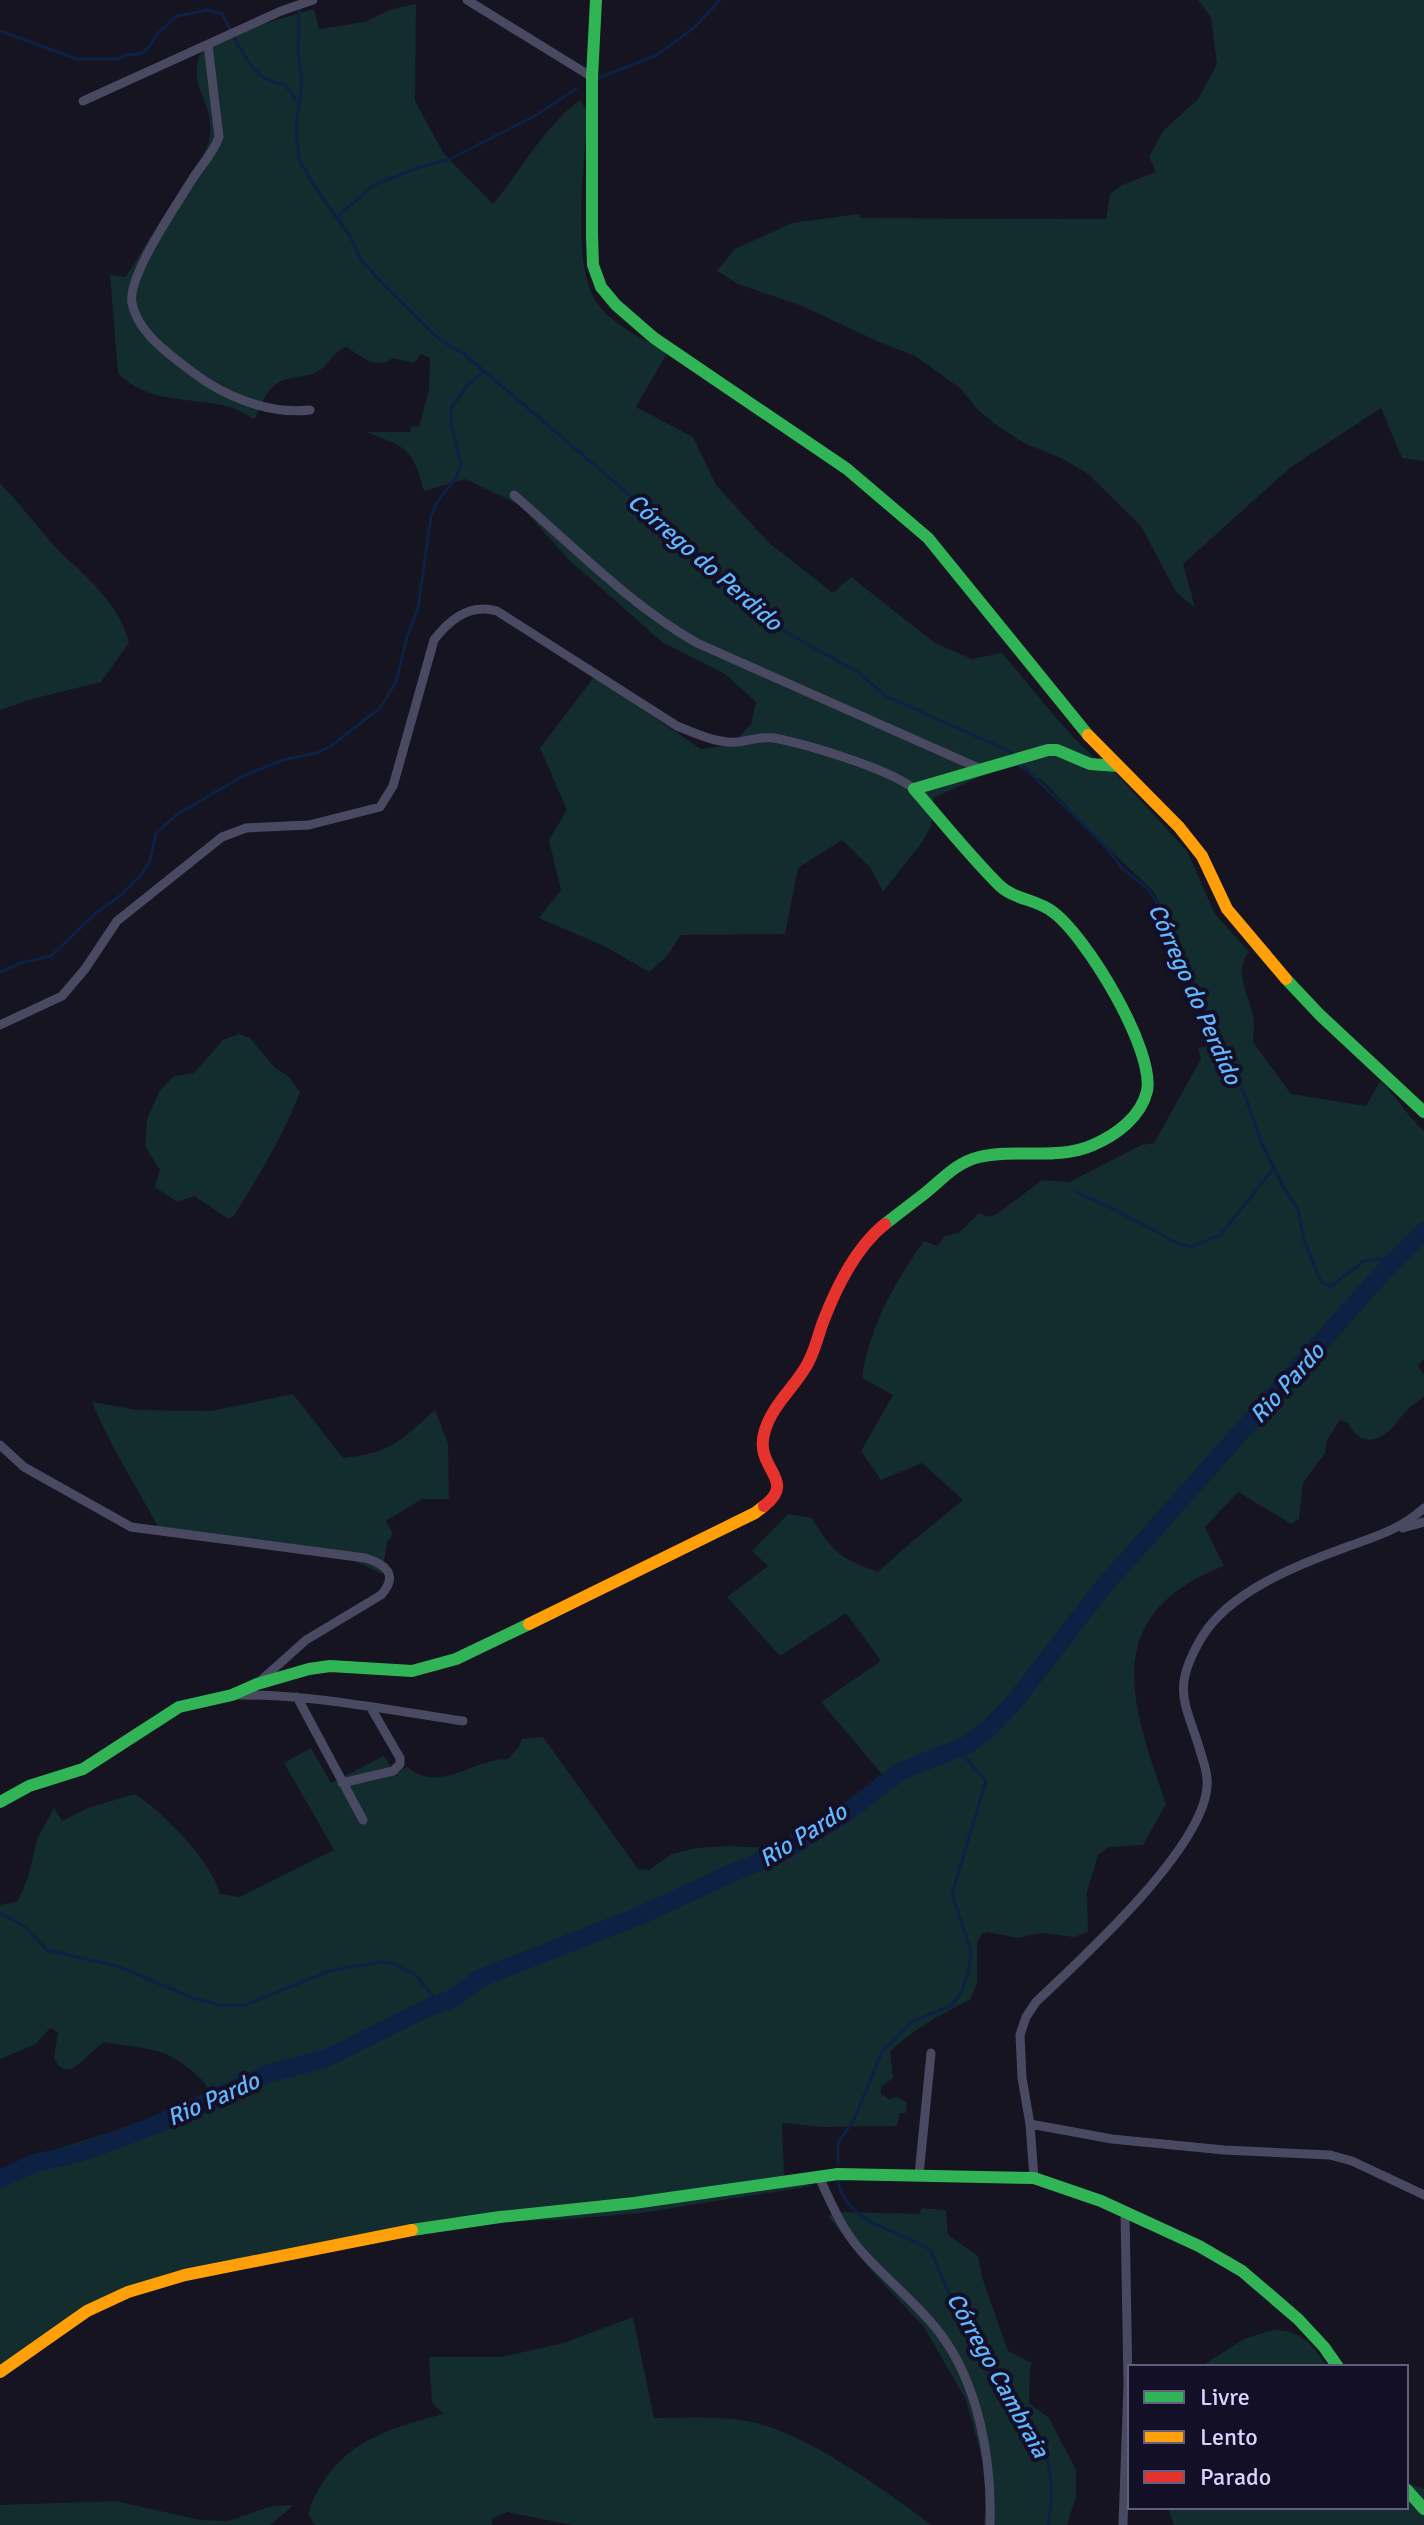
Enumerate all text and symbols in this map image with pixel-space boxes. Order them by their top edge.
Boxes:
water label: Córrego do Perdido [622,487,790,638]
water label: Córrego do Perdido [1142,899,1249,1090]
water label: Rio Pardo [1243,1336,1332,1429]
water label: Rio Pardo [754,1796,854,1874]
water label: Rio Pardo [162,2065,265,2133]
water label: Córrego Cambraia [940,2287,1056,2464]
legend [1128,2365,1408,2509]
text: Livre [1200,2382,1250,2412]
text: Lento [1200,2422,1258,2452]
text: Parado [1200,2462,1271,2492]

